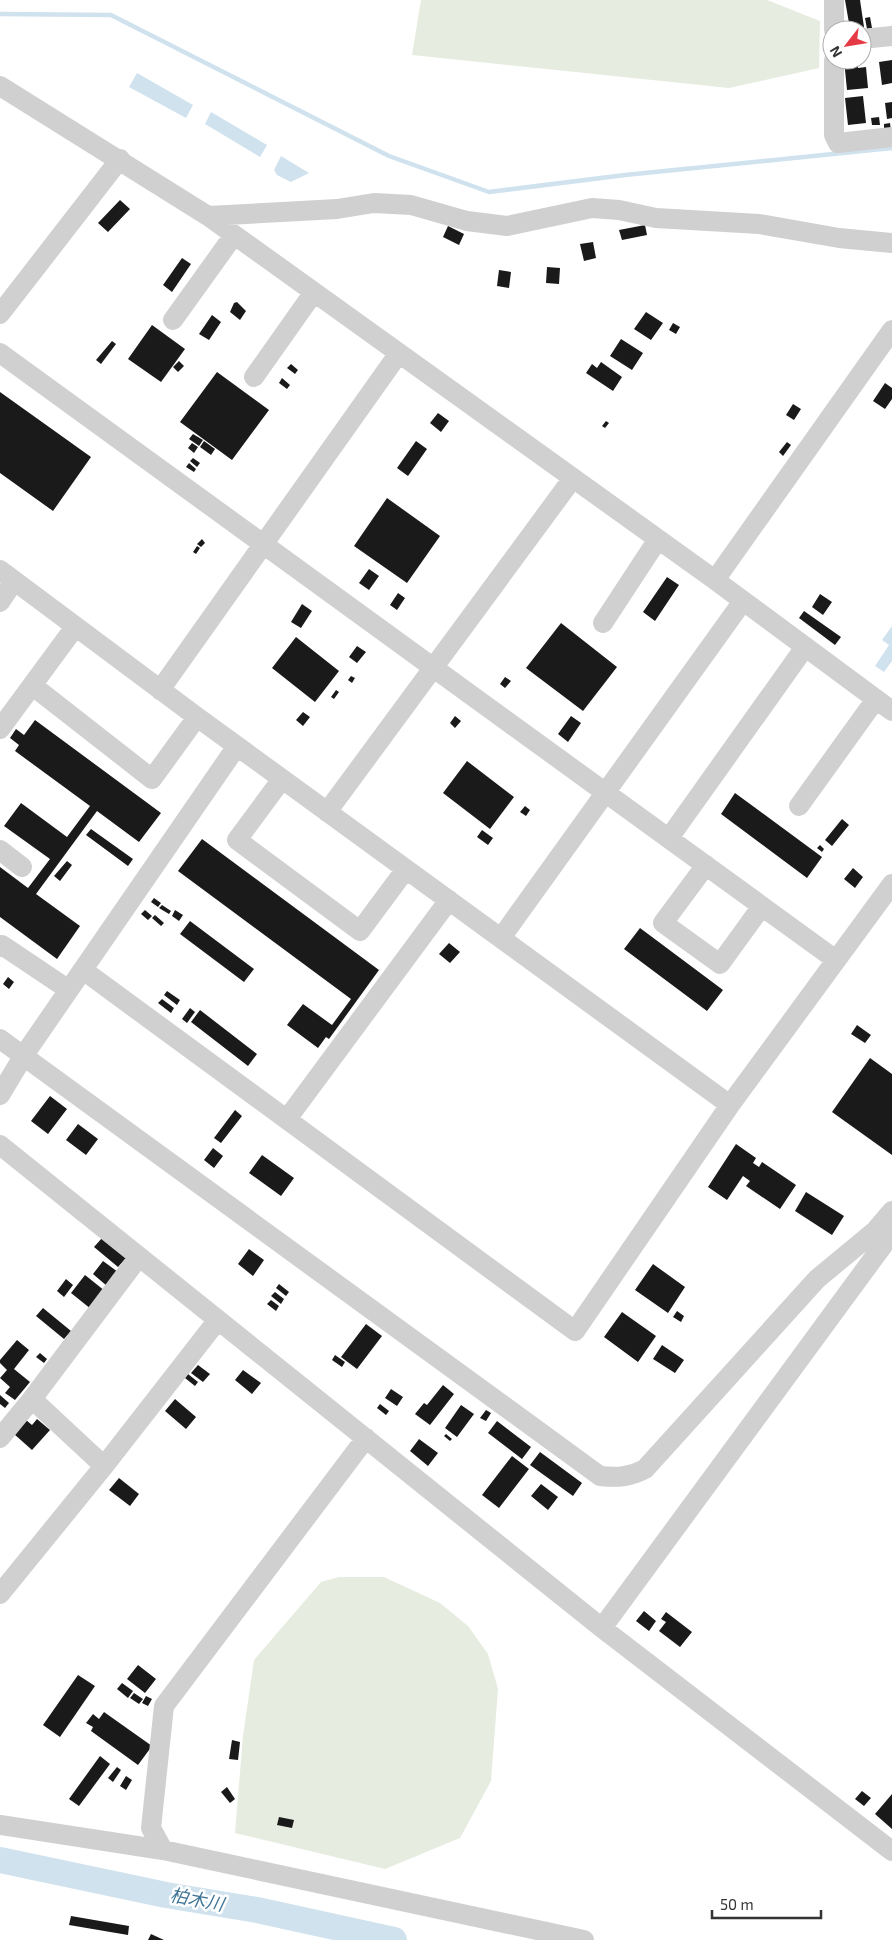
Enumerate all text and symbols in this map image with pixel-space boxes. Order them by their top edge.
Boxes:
north arrow [822,20,872,70]
text: N [826,43,845,61]
water label: 柏木川 [169,1883,228,1915]
scale bar [712,1888,821,1920]
text: 50 m [720,1895,754,1913]

